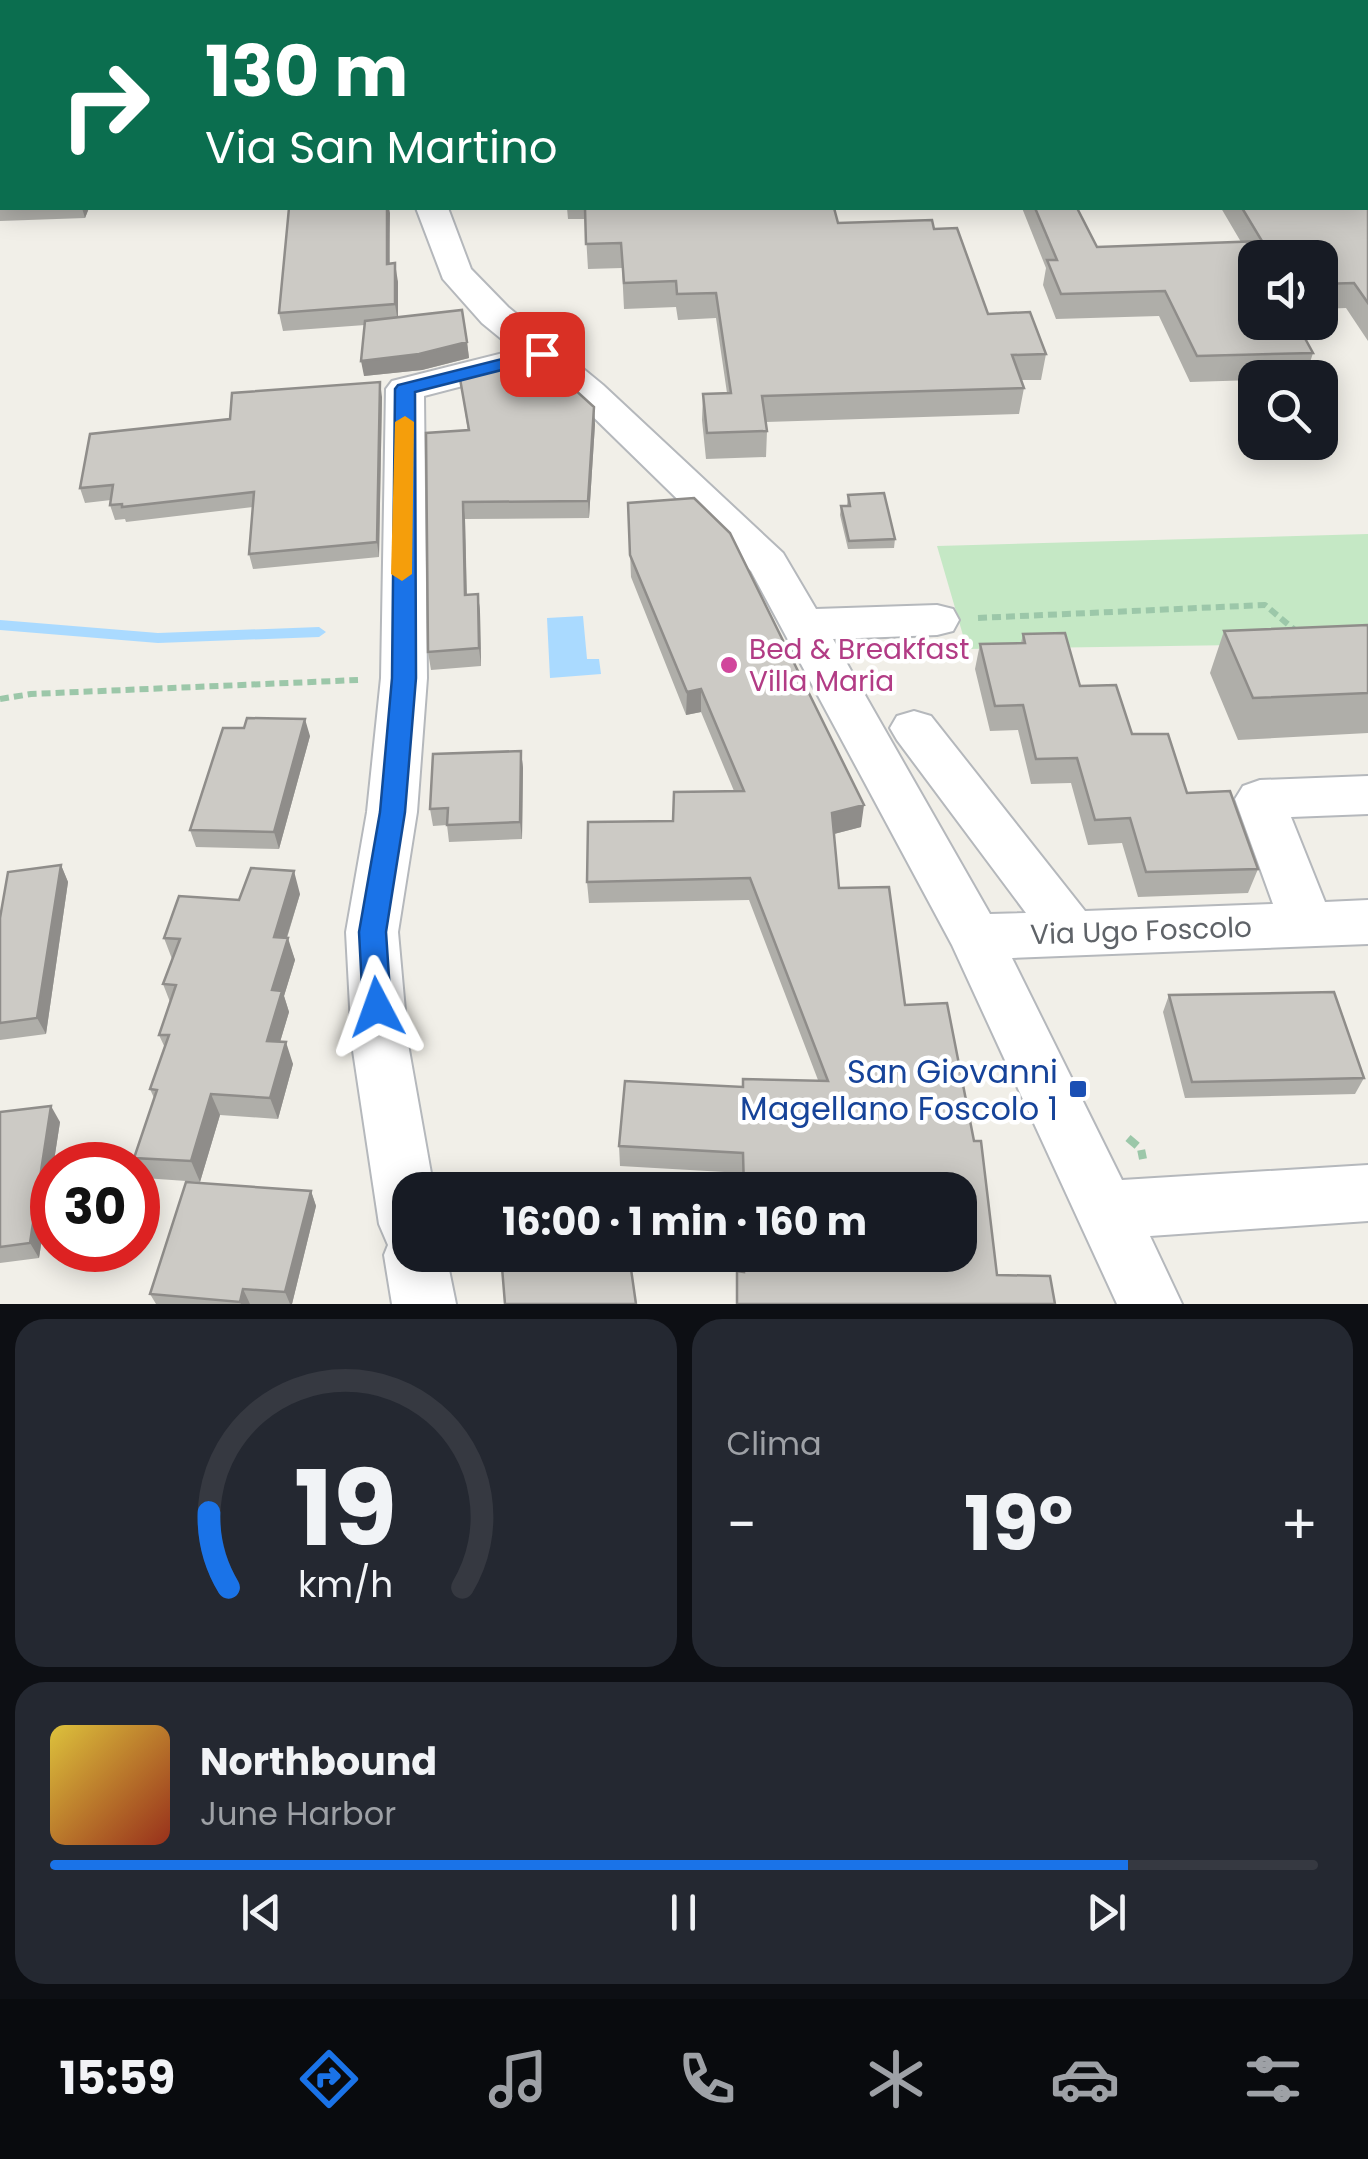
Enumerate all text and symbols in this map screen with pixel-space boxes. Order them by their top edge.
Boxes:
text: 130 m [205,22,408,121]
icon: right [40,40,170,170]
text: Via San Martino [205,116,558,179]
map controls [1238,240,1338,460]
button: sound [1238,240,1338,340]
pin [500,312,585,397]
icon: arrive [515,327,570,382]
button: search [1238,360,1338,460]
place label: Bed & Breakfast Villa Maria [749,630,969,701]
marker: Bed & Breakfast Villa Maria [718,654,740,676]
street label: Via Ugo Foscolo [1029,908,1253,954]
position arrow [325,955,429,1059]
place label: San Giovanni Magellano Foscolo 1 [740,1049,1058,1131]
marker: San Giovanni Magellano Foscolo 1 [1067,1078,1089,1100]
speed limit sign: 30 [30,1142,160,1272]
text: 16:00 · 1 min · 160 m [502,1195,867,1248]
text: Clima [727,1421,822,1466]
text: 19 [294,1436,397,1581]
text: 19° [964,1471,1073,1576]
text: − [727,1486,757,1563]
text: + [1280,1486,1318,1563]
text: km/h [298,1559,393,1610]
text: Northbound [200,1735,437,1788]
text: June Harbor [200,1791,396,1836]
icon: previous [234,1885,289,1940]
icon: pause [656,1885,711,1940]
icon: next [1079,1885,1134,1940]
icon: directions [294,2044,364,2114]
icon: music [483,2044,553,2114]
icon: phone [672,2044,742,2114]
icon: climate [861,2044,931,2114]
icon: car [1050,2044,1120,2114]
icon: filters [1238,2044,1308,2114]
text: 15:59 [59,2047,175,2110]

